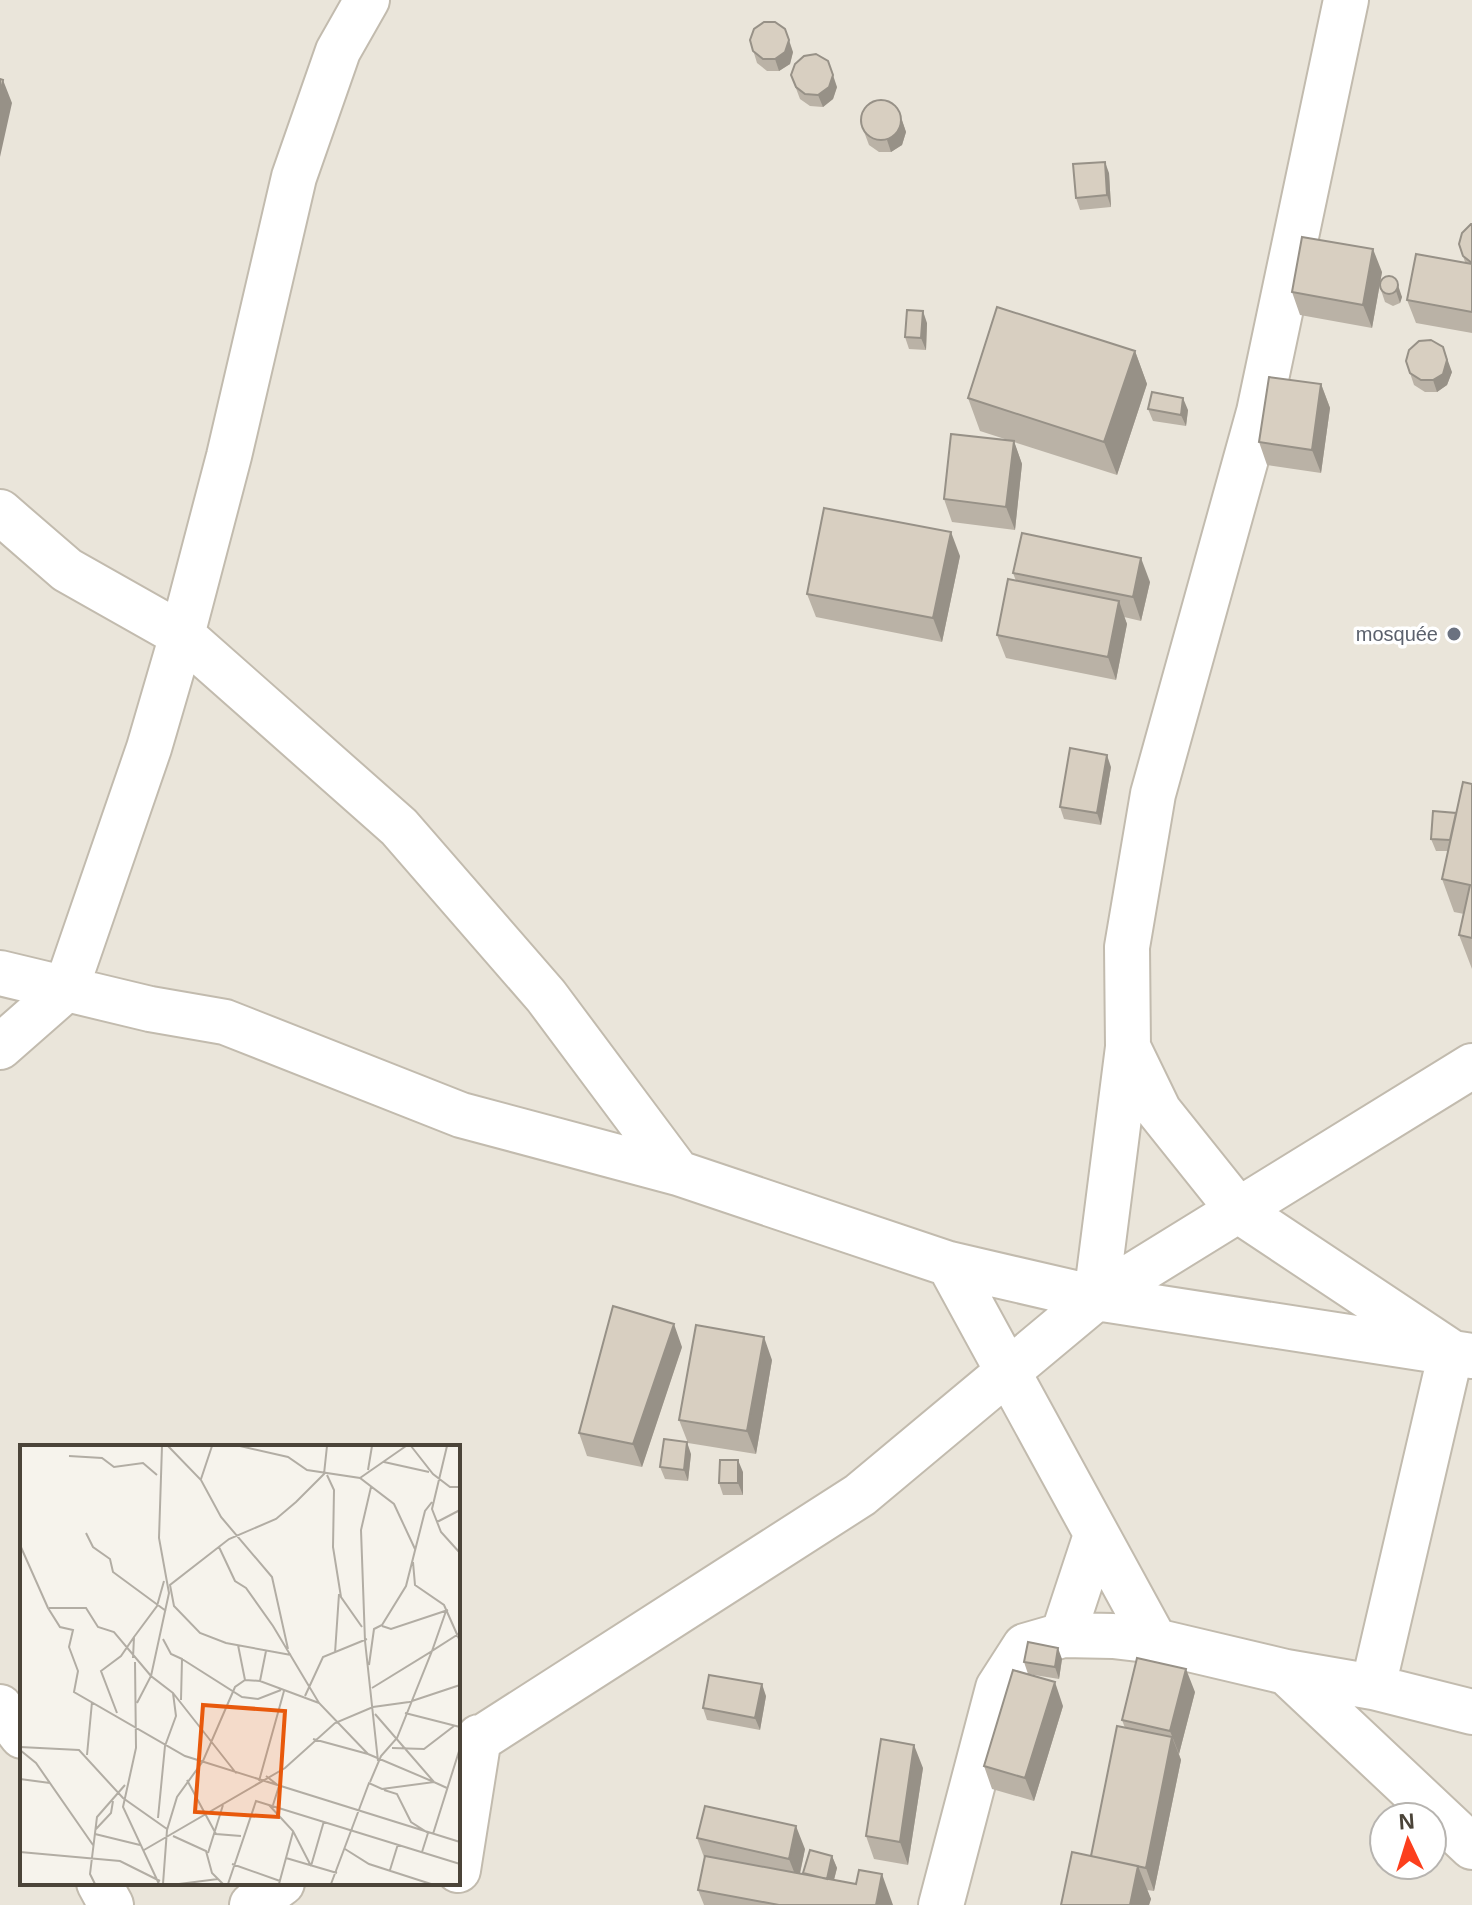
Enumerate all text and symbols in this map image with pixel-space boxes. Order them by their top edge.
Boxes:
place label: mosquée [1356,623,1438,645]
marker: mosquée [1445,625,1463,643]
inset map [20,1445,460,1885]
north arrow [1368,1801,1448,1881]
text: N [1398,1809,1415,1835]

